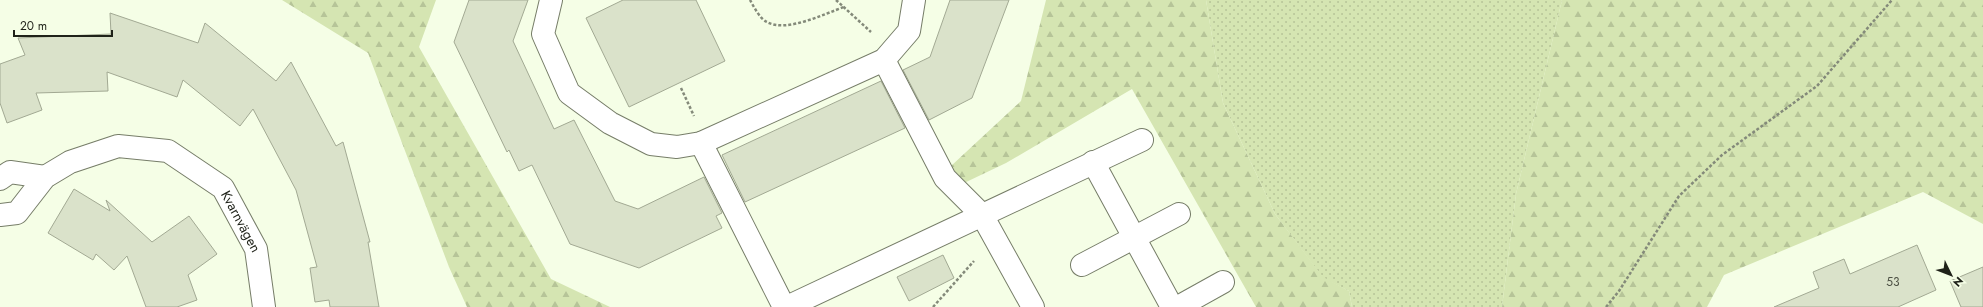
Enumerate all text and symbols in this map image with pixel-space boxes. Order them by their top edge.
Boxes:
scale bar [14,12,112,38]
text: 20 m [20,17,47,35]
street label: Kvarnvägen [216,187,266,256]
north arrow [1931,255,1971,295]
house number: 53 [1886,273,1900,291]
text: N [1949,273,1967,290]

